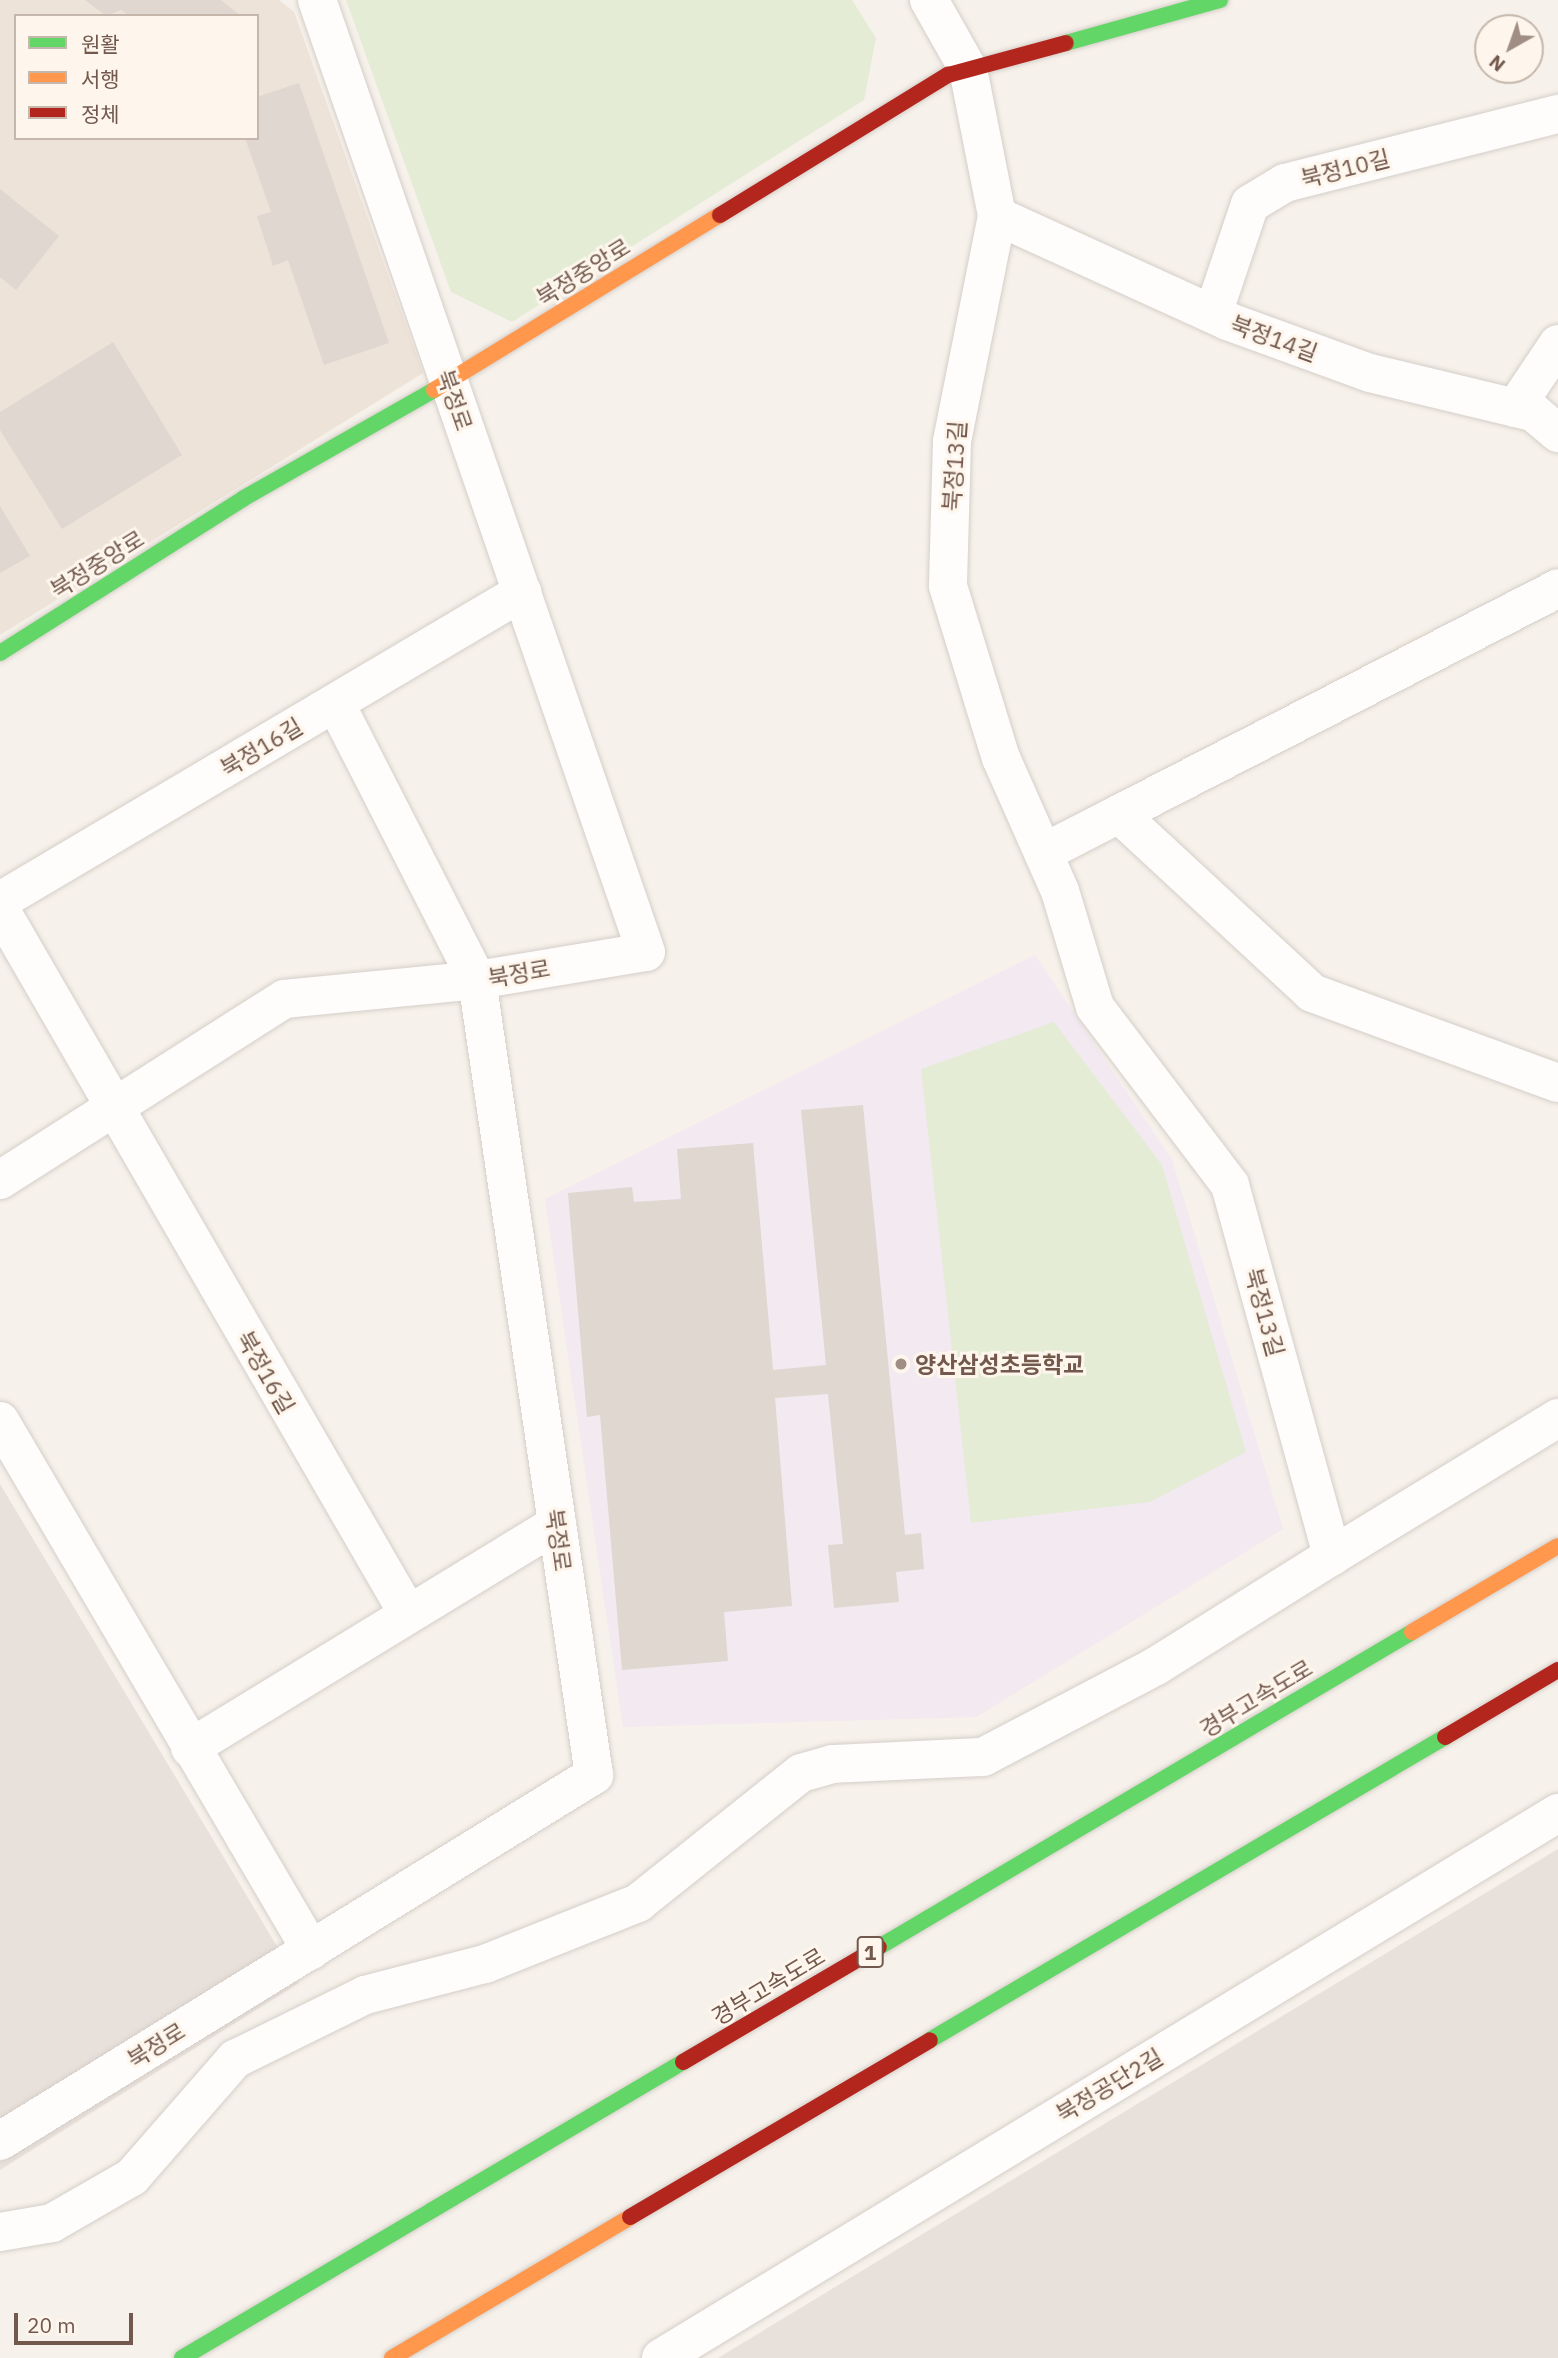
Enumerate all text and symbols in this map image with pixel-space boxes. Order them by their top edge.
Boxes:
legend [14,14,259,140]
north arrow [1474,14,1544,84]
text: 원활 [81,30,120,58]
text: N [1484,50,1510,77]
text: 서행 [81,65,120,93]
text: 정체 [81,100,120,128]
street label: 북정10길 [1297,144,1393,192]
street label: 북정중앙로 [531,232,635,312]
street label: 북정14길 [1226,309,1322,367]
street label: 북정로 [432,365,478,435]
street label: 북정13길 [937,420,971,512]
street label: 북정중앙로 [45,524,149,604]
street label: 북정16길 [215,712,307,782]
street label: 북정로 [485,954,553,992]
street label: 북정13길 [1240,1264,1290,1360]
street label: 북정16길 [231,1326,301,1418]
place label: 양산삼성초등학교 [915,1350,1084,1378]
marker: 양산삼성초등학교 [893,1356,909,1372]
street label: 북정로 [541,1507,577,1573]
street label: 경부고속도로 [1194,1653,1318,1743]
road number: 1 [856,1934,884,1969]
street label: 경부고속도로 [706,1941,830,2031]
street label: 북정로 [122,2016,190,2074]
street label: 북정공단2길 [1051,2042,1167,2128]
scale bar [18,2298,136,2342]
text: 20 m [27,2311,76,2339]

